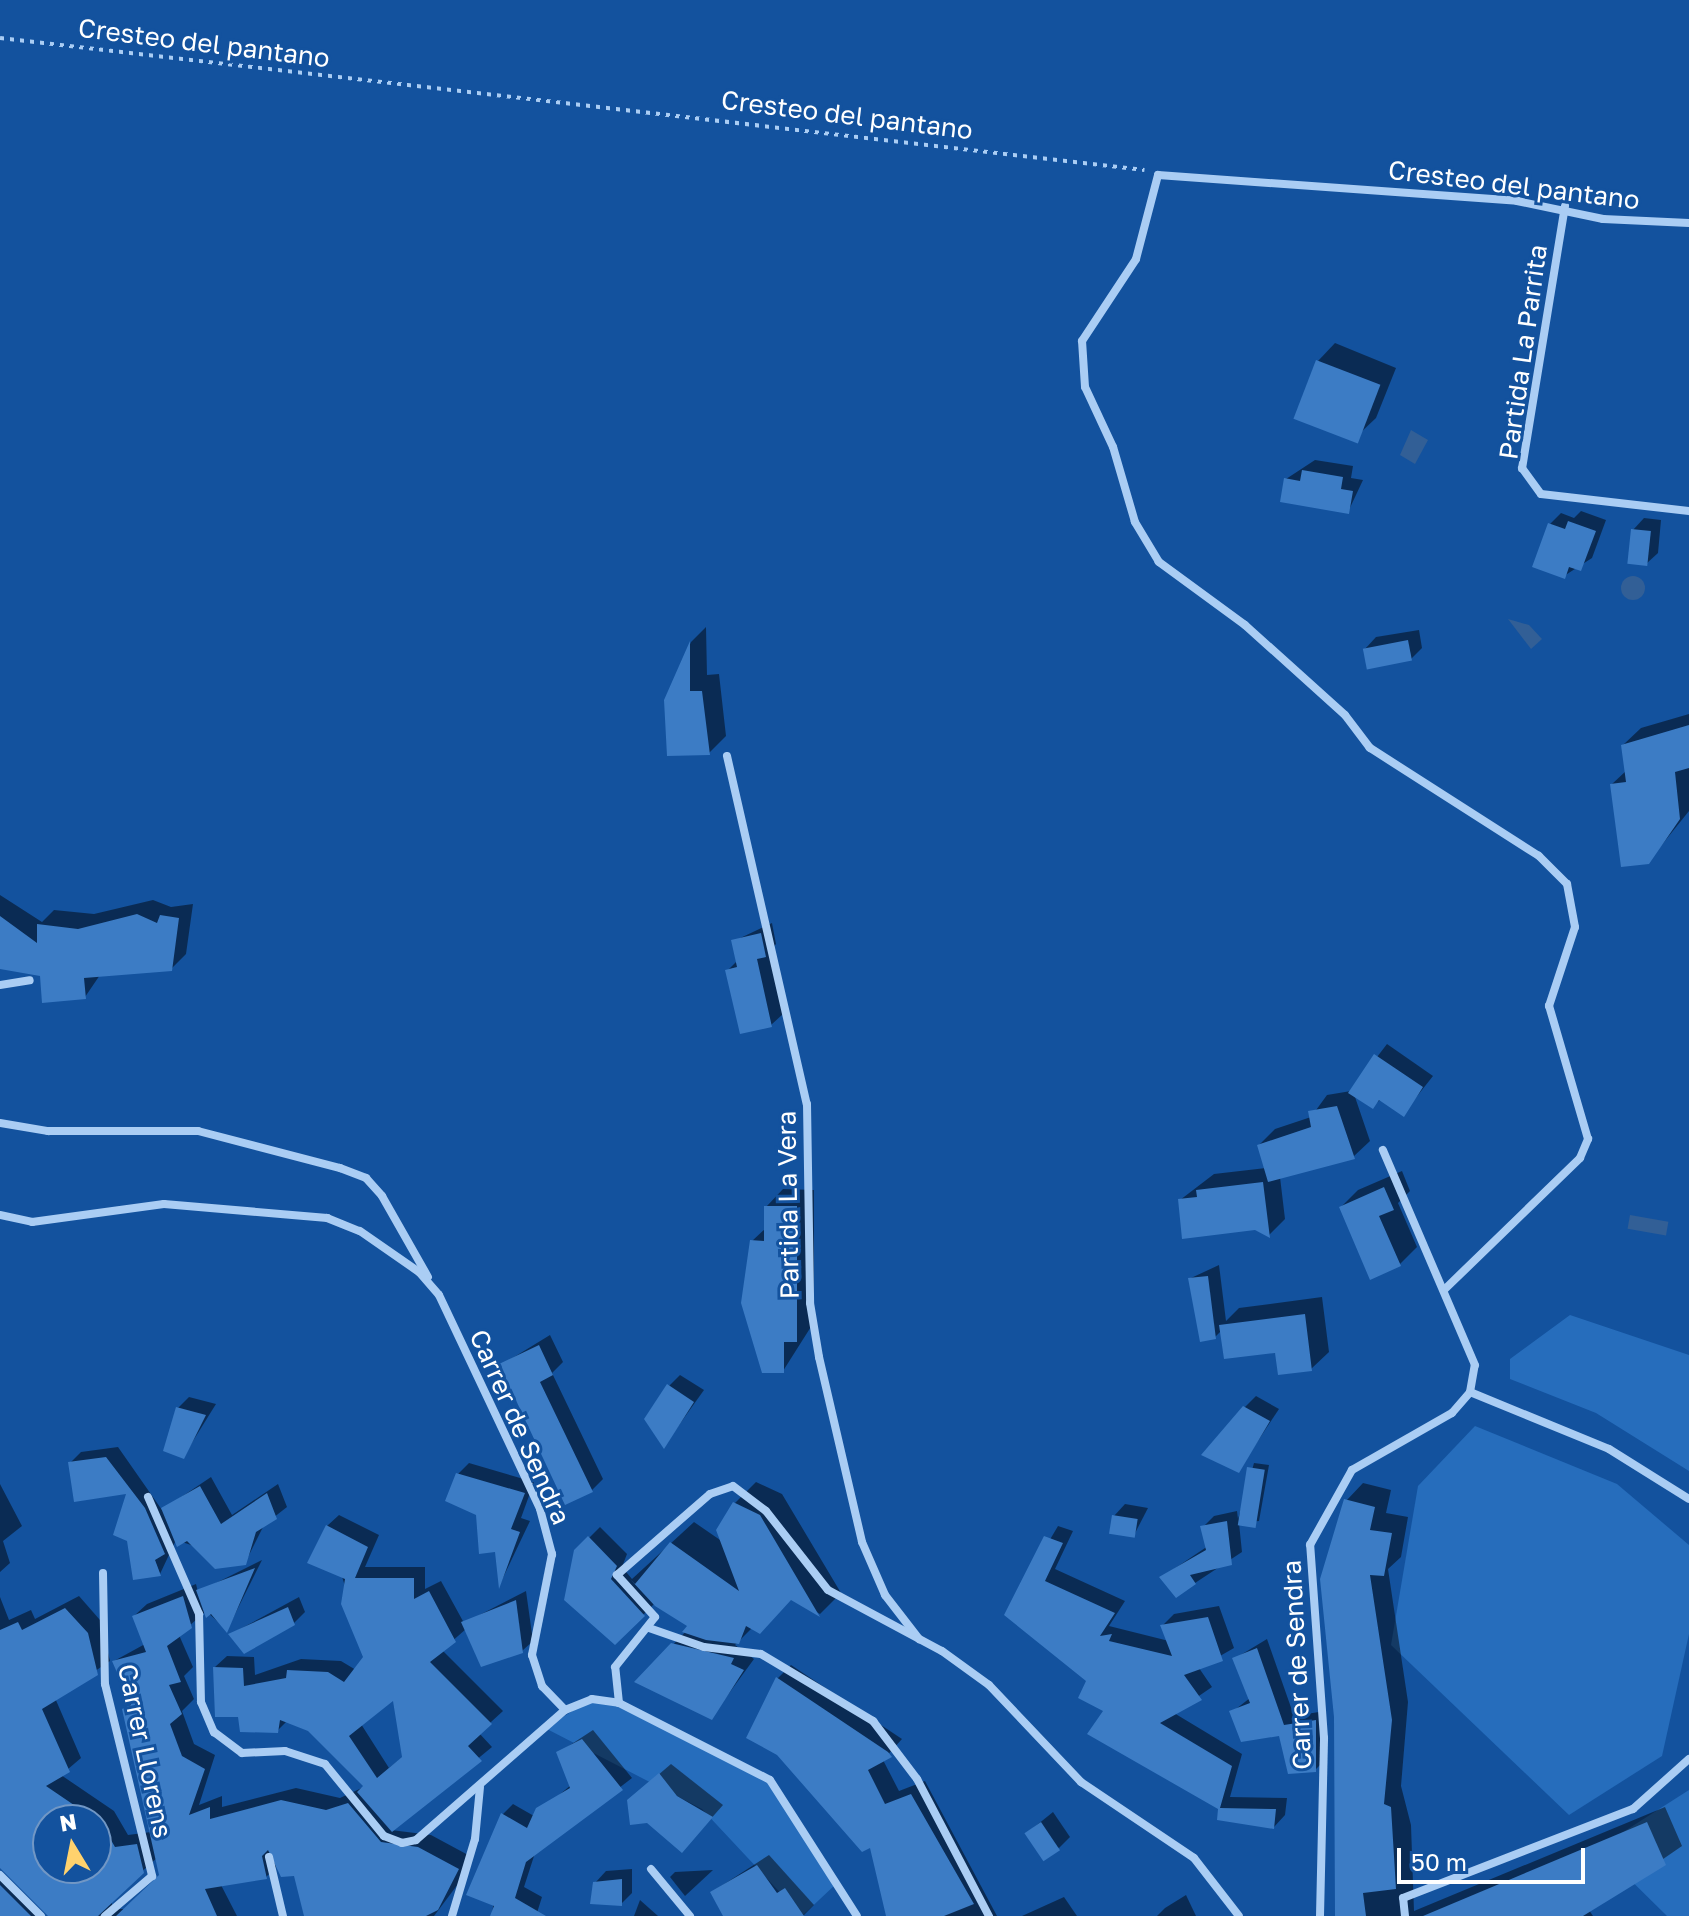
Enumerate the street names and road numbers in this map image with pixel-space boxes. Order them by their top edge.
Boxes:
street label: Cresteo del pantano [77,12,331,74]
street label: Cresteo del pantano [720,84,974,146]
street label: Cresteo del pantano [1387,154,1641,216]
street label: Partida La Parrita [1492,243,1554,461]
street label: Partida La Vera [771,1111,805,1299]
street label: Carrer de Sendra [463,1325,577,1529]
street label: Carrer de Sendra [1276,1559,1318,1771]
street label: Carrer Llorens [111,1661,179,1841]

